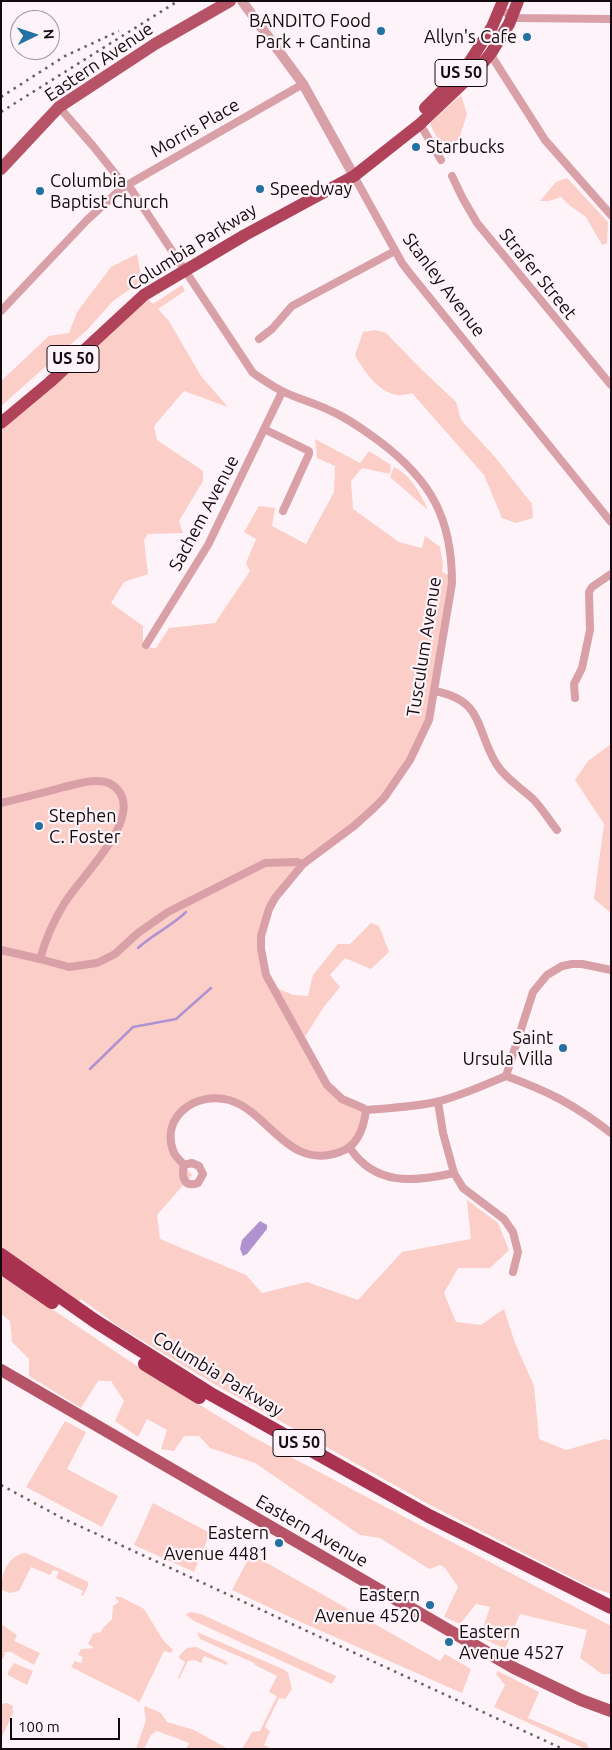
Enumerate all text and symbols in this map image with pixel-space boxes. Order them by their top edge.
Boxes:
north arrow [10,10,60,60]
place label: BANDITO Food Park + Cantina [249,10,371,52]
street label: Eastern Avenue [41,18,157,106]
marker: BANDITO Food Park + Cantina [375,25,387,37]
place label: Allyn's Cafe [424,26,517,48]
text: N [41,28,57,40]
marker: Allyn's Cafe [521,31,533,43]
road number: US 50 [435,59,487,86]
street label: Morris Place [147,94,243,162]
place label: Starbucks [426,136,505,158]
marker: Starbucks [410,141,422,153]
place label: Columbia Baptist Church [50,170,169,212]
place label: Speedway [270,178,352,200]
marker: Speedway [254,183,266,195]
marker: Columbia Baptist Church [34,185,46,197]
street label: Columbia Parkway [124,199,260,295]
street label: Strafer Street [495,224,581,324]
street label: Stanley Avenue [398,229,490,341]
road number: US 50 [47,346,99,372]
street label: Sachem Avenue [165,452,243,574]
street label: Tusculum Avenue [402,575,446,719]
place label: Stephen C. Foster [49,805,121,848]
marker: Stephen C. Foster [33,820,45,832]
place label: Saint Ursula Villa [463,1027,553,1070]
marker: Saint Ursula Villa [557,1042,569,1054]
street label: Columbia Parkway [149,1327,287,1421]
road number: US 50 [273,1430,325,1456]
street label: Eastern Avenue [252,1490,372,1572]
place label: Eastern Avenue 4481 [164,1522,269,1565]
marker: Eastern Avenue 4481 [273,1537,285,1549]
place label: Eastern Avenue 4520 [315,1584,420,1626]
marker: Eastern Avenue 4520 [424,1599,436,1611]
place label: Eastern Avenue 4527 [459,1621,564,1664]
marker: Eastern Avenue 4527 [443,1636,455,1648]
scale bar [12,1708,122,1740]
text: 100 m [18,1718,60,1735]

